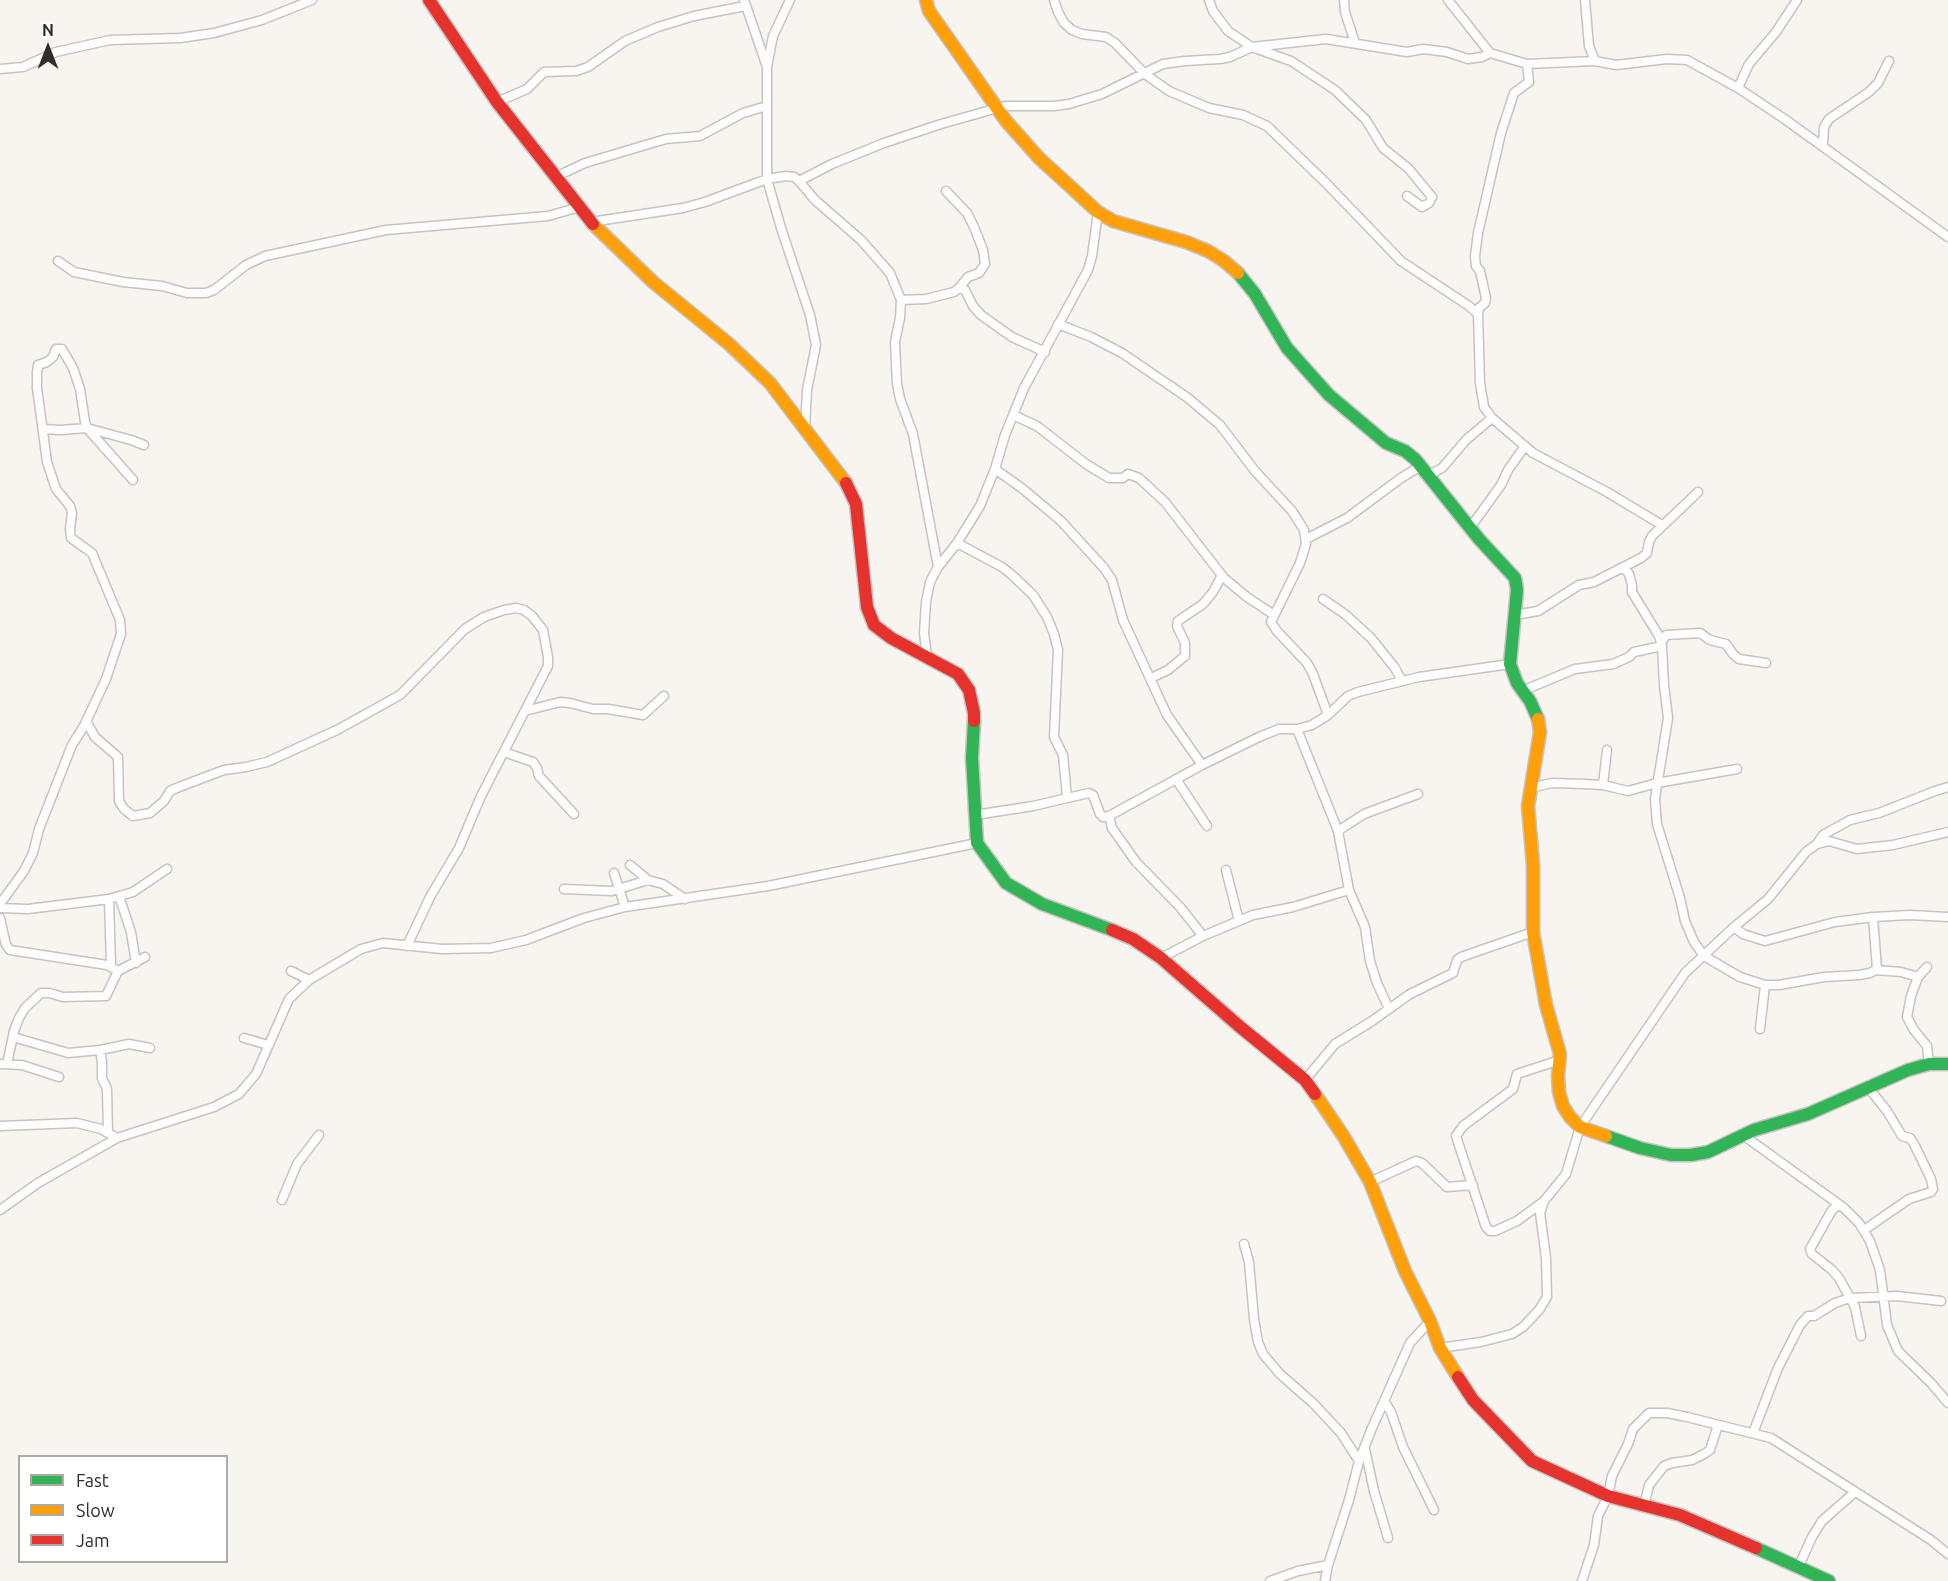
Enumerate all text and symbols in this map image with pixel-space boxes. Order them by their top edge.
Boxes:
north arrow [18,18,78,78]
text: N [42,21,54,39]
legend [18,1455,228,1563]
text: Fast [76,1470,109,1490]
text: Slow [76,1500,115,1520]
text: Jam [76,1530,110,1550]

